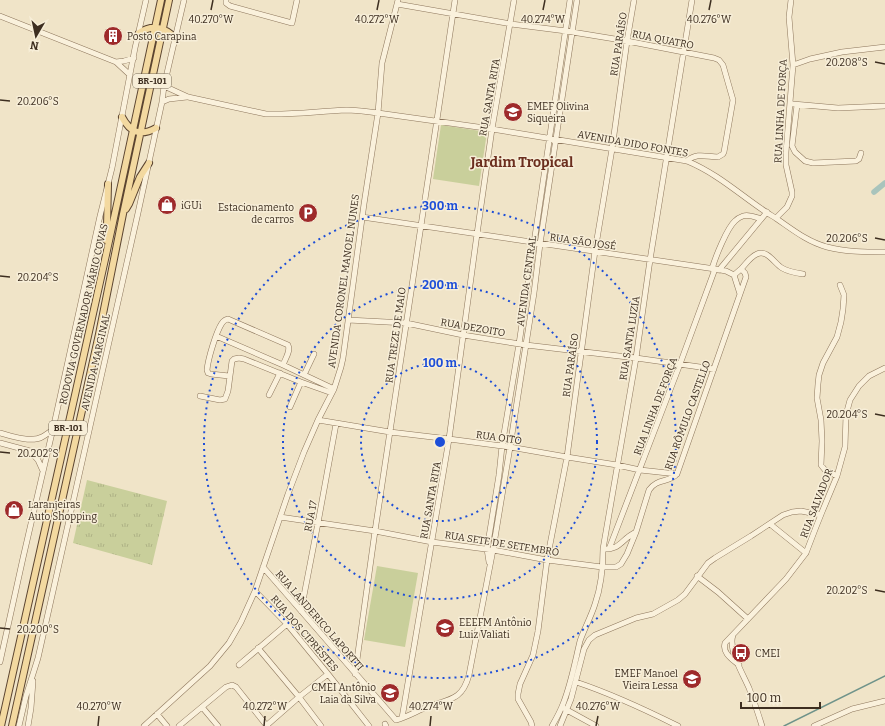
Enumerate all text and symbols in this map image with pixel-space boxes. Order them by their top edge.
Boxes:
street label: RUA PARAÍSO [606,11,630,77]
text: 40.270°W [189,14,234,26]
text: 40.272°W [355,14,400,26]
text: 40.274°W [521,14,566,26]
text: 40.276°W [687,14,732,26]
north arrow [16,16,56,56]
building icon: Posto Carapina [102,25,124,47]
street label: RUA QUATRO [631,28,695,52]
place label: Posto Carapina [127,31,197,43]
text: N [29,38,40,52]
street label: RUA SANTA RITA [477,56,503,137]
text: 20.208°S [826,57,868,69]
street label: RUA LINHA DE FORÇA [772,58,790,163]
road number: BR-101 [133,74,171,88]
text: 20.206°S [17,96,59,108]
school or university icon: EMEF Olivina Siqueira [502,101,524,123]
place label: EMEF Olivina Siqueira [527,101,590,125]
street label: AVENIDA DIDO FONTES [577,128,689,160]
district label: Jardim Tropical [470,154,574,171]
street label: AVENIDA CORONEL MANOEL NUNES [326,193,362,369]
shop icon: iGUi [156,194,178,216]
text: 300 m [422,199,458,213]
place label: iGUi [181,200,202,212]
place label: Estacionamento de carros [218,202,294,226]
parking icon: Estacionamento de carros [297,202,319,224]
street label: RODOVIA GOVERNADOR MÁRIO COVAS [55,222,111,406]
street label: RUA SÃO JOSÉ [549,229,617,253]
text: 20.206°S [826,233,868,245]
street label: AVENIDA CENTRAL [515,235,539,327]
text: 20.204°S [17,272,59,284]
text: 200 m [422,278,458,292]
street label: RUA TREZE DE MAIO [383,286,409,384]
street label: RUA SANTA LUZIA [617,294,643,381]
street label: AVENIDA MARGINAL [79,312,113,412]
street label: RUA DEZOITO [440,316,506,340]
street label: RUA PARAÍSO [559,332,581,398]
street label: RUA LINHA DE FORÇA [632,355,680,457]
text: 100 m [423,356,458,370]
street label: RUA RÔMULO CASTELLO [661,358,713,472]
text: 20.204°S [826,409,868,421]
road number: BR-101 [49,421,87,435]
street label: RUA OITO [475,429,523,447]
centre of rings [433,435,447,449]
text: 20.202°S [17,448,59,460]
street label: RUA SANTA RITA [418,459,444,540]
street label: RUA SALVADOR [798,466,836,540]
shop icon: Laranjeiras Auto Shopping [3,499,25,521]
place label: Laranjeiras Auto Shopping [28,499,97,523]
street label: RUA 17 [302,500,320,533]
street label: RUA SETE DE SETEMBRO [444,529,560,559]
street label: RUA LANDERICO LAPORTTI [273,568,366,673]
text: 20.202°S [826,585,868,597]
street label: RUA DOS CIPRESTES [268,593,341,674]
place label: EEEFM Antônio Luiz Valiati [459,616,532,641]
school or university icon: EEEFM Antônio Luiz Valiati [434,617,456,639]
text: 20.200°S [17,624,59,636]
bus stop icon: CMEI [730,642,752,664]
place label: CMEI [755,648,781,660]
place label: EMEF Manoel Vieira Lessa [614,668,679,692]
school or university icon: EMEF Manoel Vieira Lessa [681,668,703,690]
place label: CMEI Antônio Laia da Silva [311,681,377,706]
school or university icon: CMEI Antônio Laia da Silva [379,682,401,704]
scale bar [741,684,820,710]
text: 100 m [747,691,782,705]
text: 40.270°W [77,701,122,713]
text: 40.272°W [243,701,288,713]
text: 40.274°W [409,701,454,713]
text: 40.276°W [576,701,621,713]

